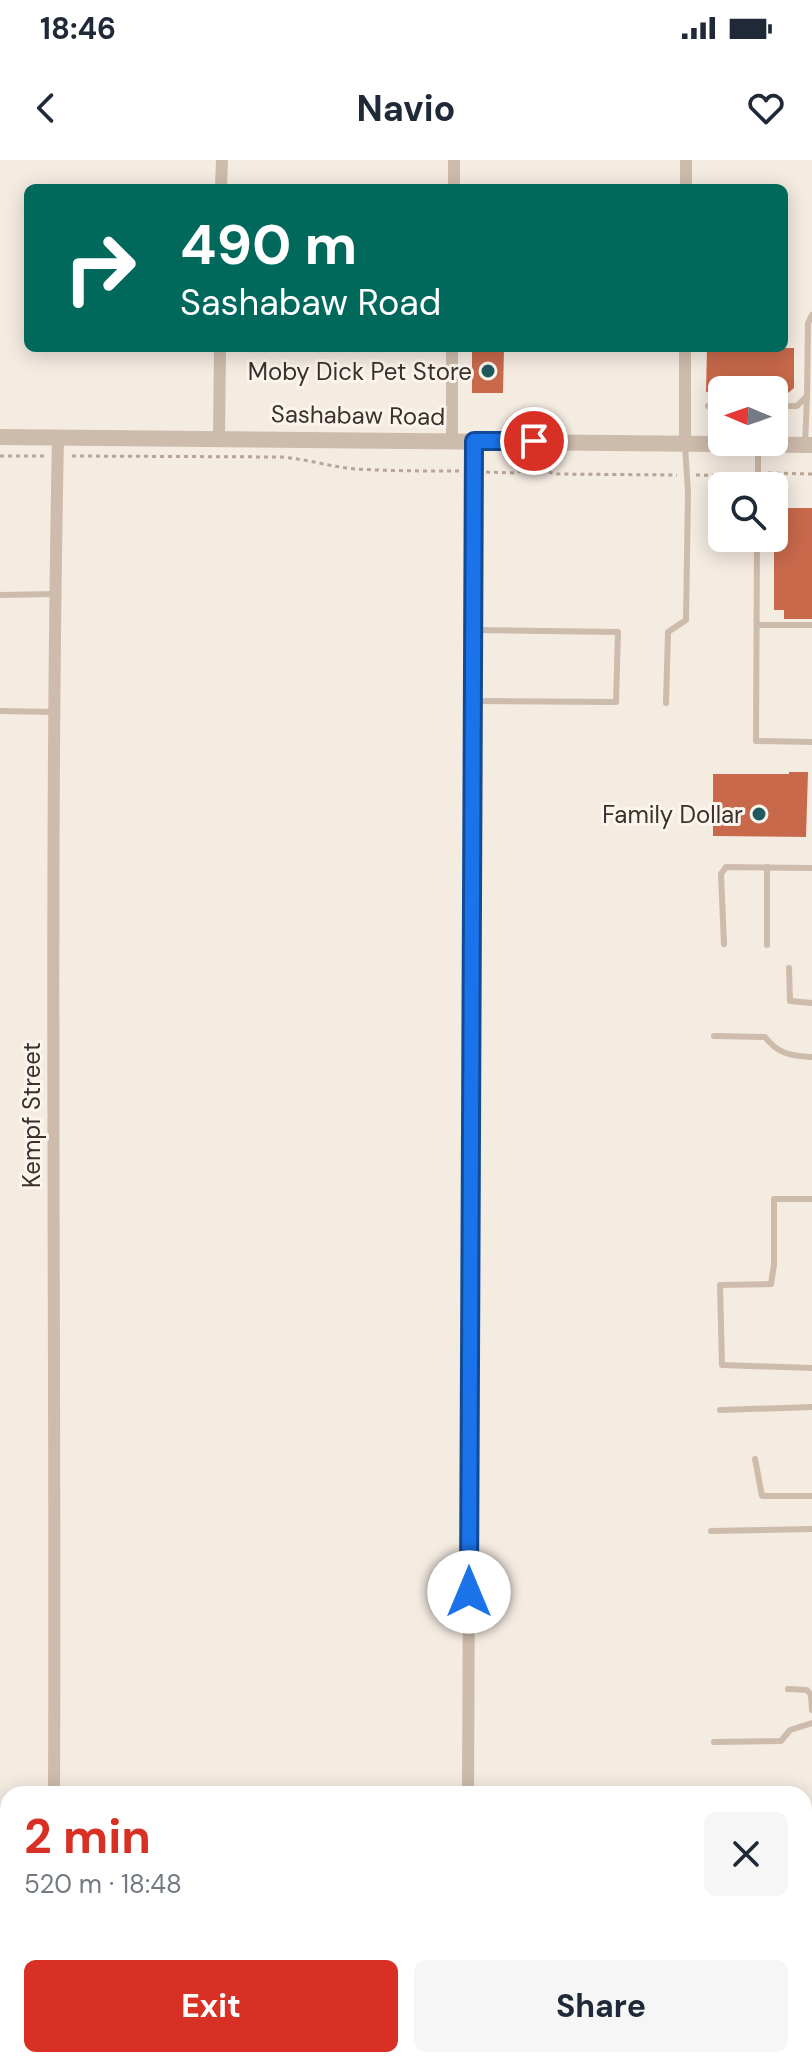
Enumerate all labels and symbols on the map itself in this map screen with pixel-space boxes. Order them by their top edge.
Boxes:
place label: Moby Dick Pet Store [248,356,472,387]
marker: Moby Dick Pet Store [479,362,497,380]
north arrow [708,376,788,456]
street label: Sashabaw Road [271,398,445,432]
pin [500,407,568,475]
place label: Family Dollar [602,799,743,830]
marker: Family Dollar [750,805,768,823]
street label: Kempf Street [16,1042,47,1188]
position arrow [427,1550,511,1634]

